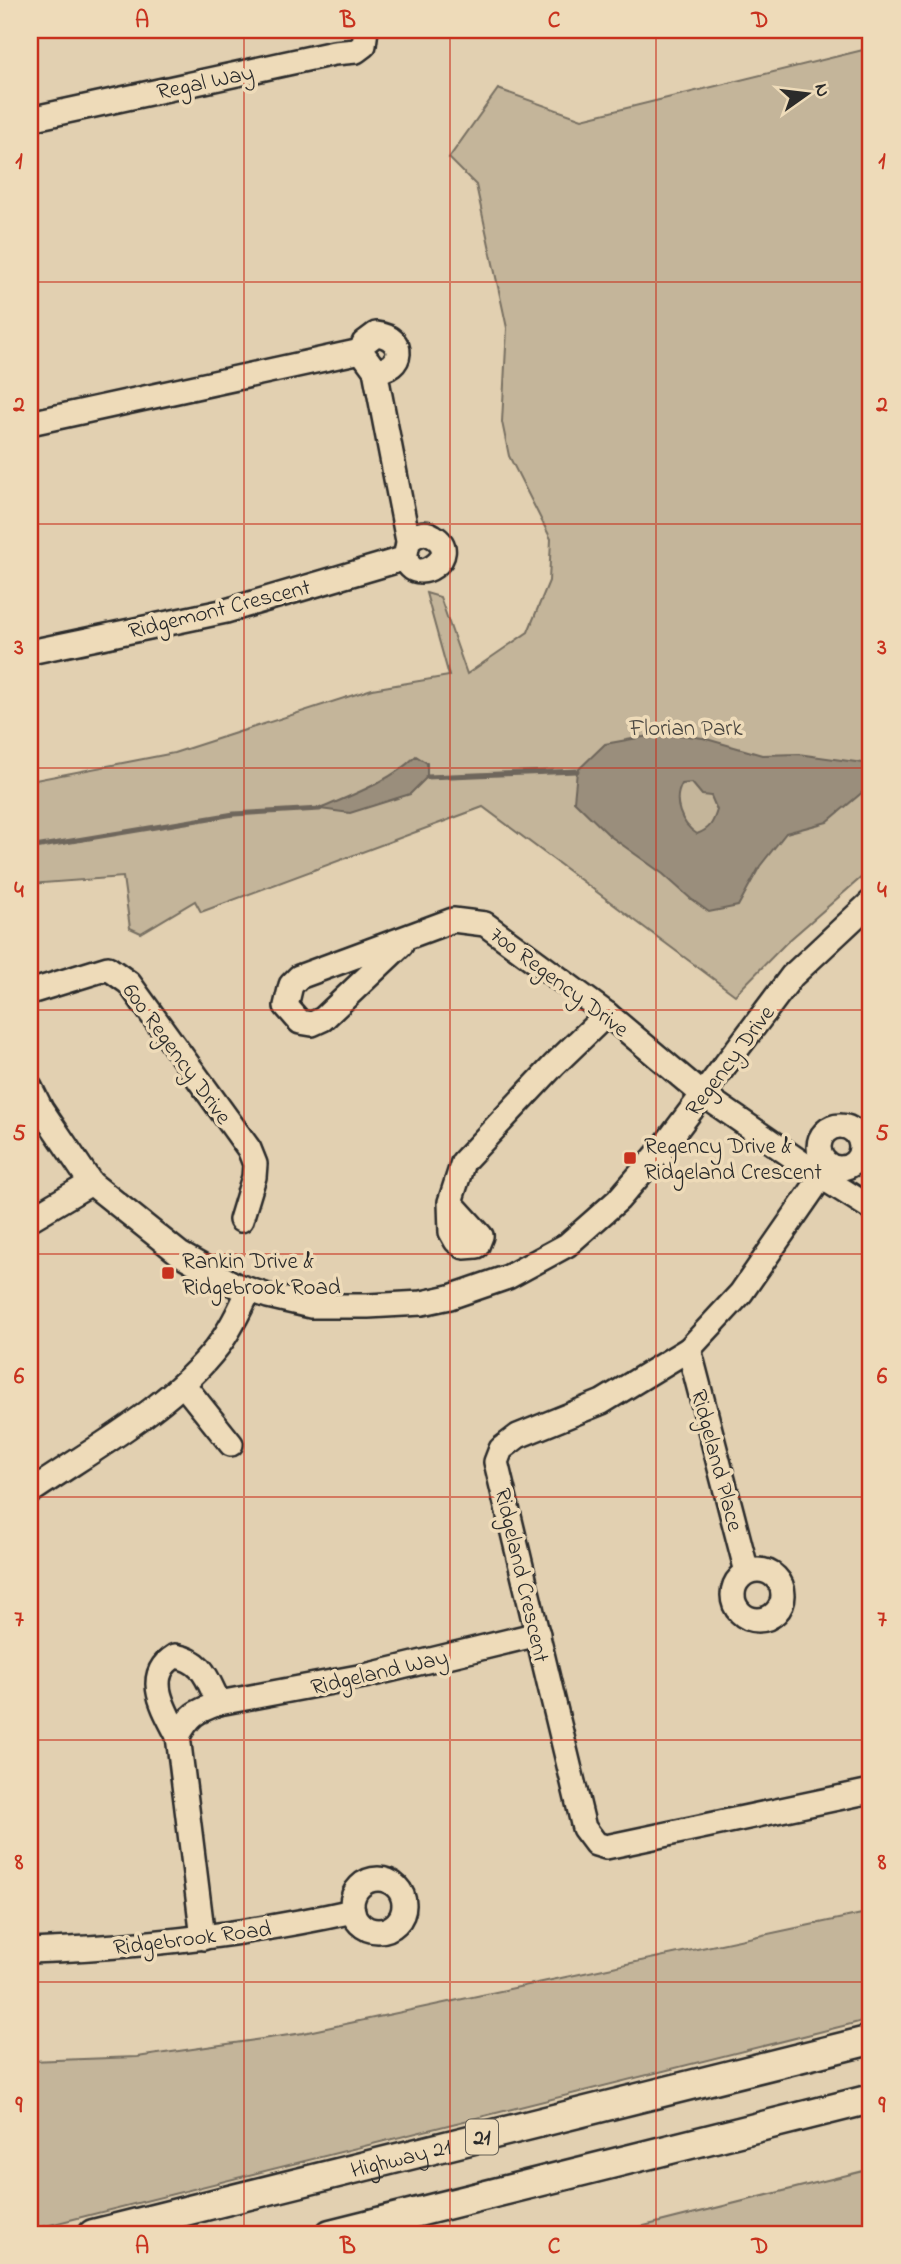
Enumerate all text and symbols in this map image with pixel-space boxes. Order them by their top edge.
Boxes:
text: A [135,5,149,38]
text: B [339,5,356,38]
text: C [548,5,561,38]
text: D [751,5,768,38]
street label: Regal Way [154,57,258,112]
north arrow [772,60,842,130]
text: N [806,81,836,100]
text: 1 [15,146,23,179]
text: 1 [878,146,886,179]
text: 2 [12,389,25,422]
text: 2 [875,389,888,422]
street label: Ridgemont Crescent [125,572,315,650]
text: 3 [13,632,24,665]
text: 3 [876,632,887,665]
park label: Florian Park [628,713,743,746]
text: 4 [14,875,24,908]
text: 4 [877,875,887,908]
street label: 700 Regency Drive [481,920,636,1048]
street label: 600 Regency Drive [112,977,239,1134]
street label: Regency Drive [678,998,786,1125]
text: 5 [12,1118,26,1151]
text: 5 [875,1118,889,1151]
place label: Regency Drive & Ridgeland Crescent [644,1131,822,1191]
marker: Regency Drive & Ridgeland Crescent [622,1150,638,1166]
place label: Rankin Drive & Ridgebrook Road [182,1246,341,1306]
marker: Rankin Drive & Ridgebrook Road [160,1265,176,1281]
text: 6 [14,1361,25,1394]
text: 6 [877,1361,888,1394]
street label: Ridgeland Place [680,1386,751,1536]
street label: Ridgeland Crescent [483,1485,557,1667]
text: 7 [14,1604,24,1637]
text: 7 [877,1604,887,1637]
street label: Ridgeland Way [308,1642,452,1707]
text: 8 [14,1847,24,1880]
text: 8 [877,1847,887,1880]
street label: Ridgebrook Road [111,1913,273,1967]
text: 9 [15,2090,24,2123]
text: 9 [878,2090,887,2123]
road number: 21 [466,2120,498,2154]
street label: Highway 21 [347,2131,455,2188]
text: A [135,2231,149,2264]
text: B [339,2231,356,2264]
text: C [548,2231,561,2264]
text: D [751,2231,768,2264]

